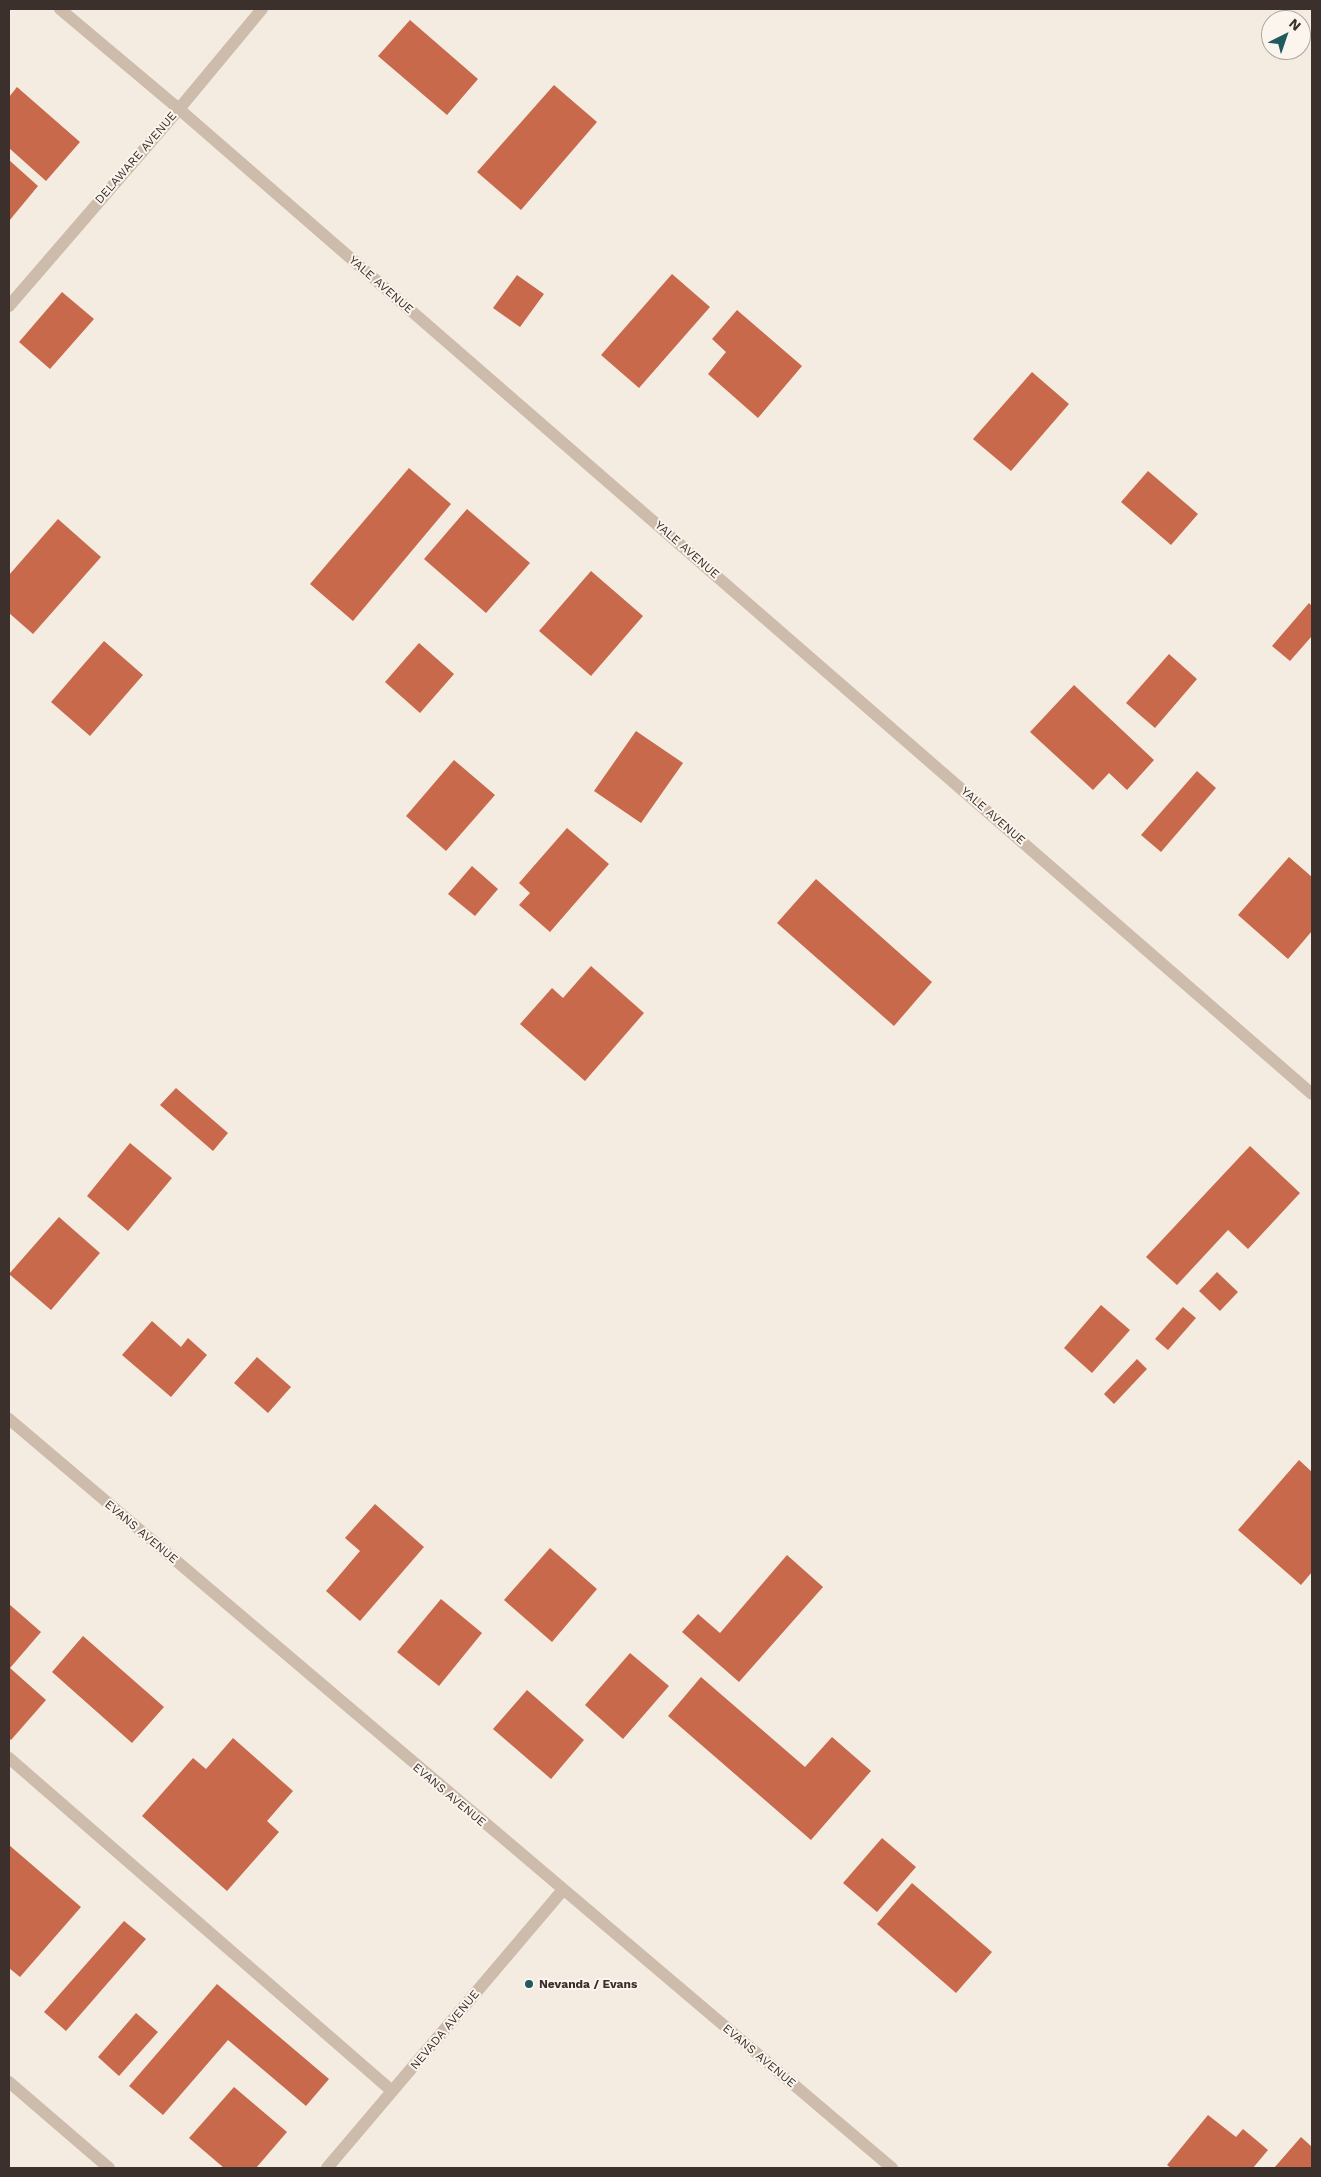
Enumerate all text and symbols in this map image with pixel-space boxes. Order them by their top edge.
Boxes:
north arrow [1261,10,1311,60]
text: N [1286,15,1304,34]
street label: DELAWARE AVENUE [92,109,180,207]
street label: YALE AVENUE [346,253,416,317]
street label: YALE AVENUE [652,518,722,582]
street label: YALE AVENUE [958,784,1028,848]
street label: EVANS AVENUE [102,1497,180,1567]
street label: EVANS AVENUE [410,1760,488,1830]
place label: Nevanda / Evans [539,1977,637,1991]
marker: Nevanda / Evans [523,1978,535,1990]
street label: NEVADA AVENUE [408,1987,482,2073]
street label: EVANS AVENUE [720,2021,798,2091]

